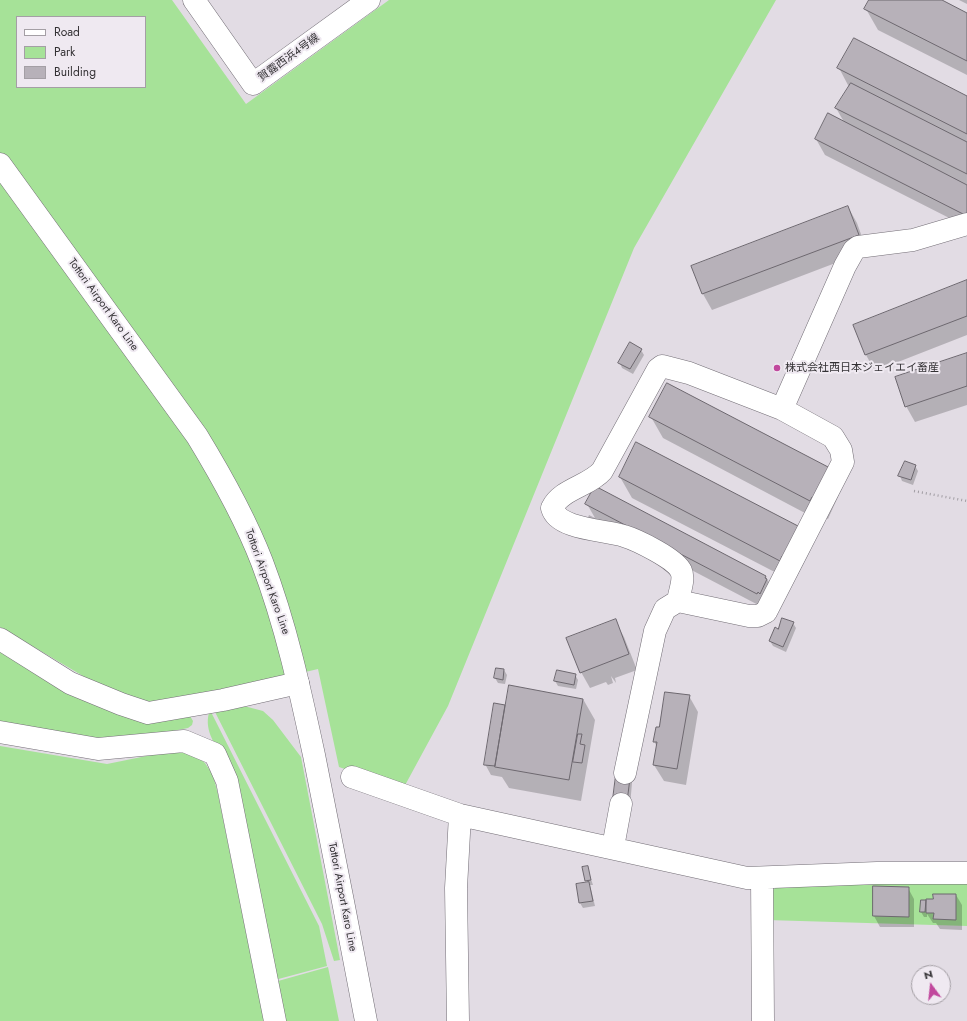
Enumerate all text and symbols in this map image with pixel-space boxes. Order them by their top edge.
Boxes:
legend [16,16,146,88]
text: Road [54,23,80,41]
street label: 賀露西浜4号線 [256,31,322,85]
text: Park [54,43,75,61]
text: Building [54,63,96,81]
street label: Tottori Airport Karo Line [65,256,141,354]
place label: 株式会社西日本ジェイエイ畜産 [785,361,939,375]
marker: 株式会社西日本ジェイエイ畜産 [772,363,782,373]
street label: Tottori Airport Karo Line [242,528,292,636]
street label: Tottori Airport Karo Line [325,841,359,953]
north arrow [911,965,951,1005]
text: N [922,966,934,983]

